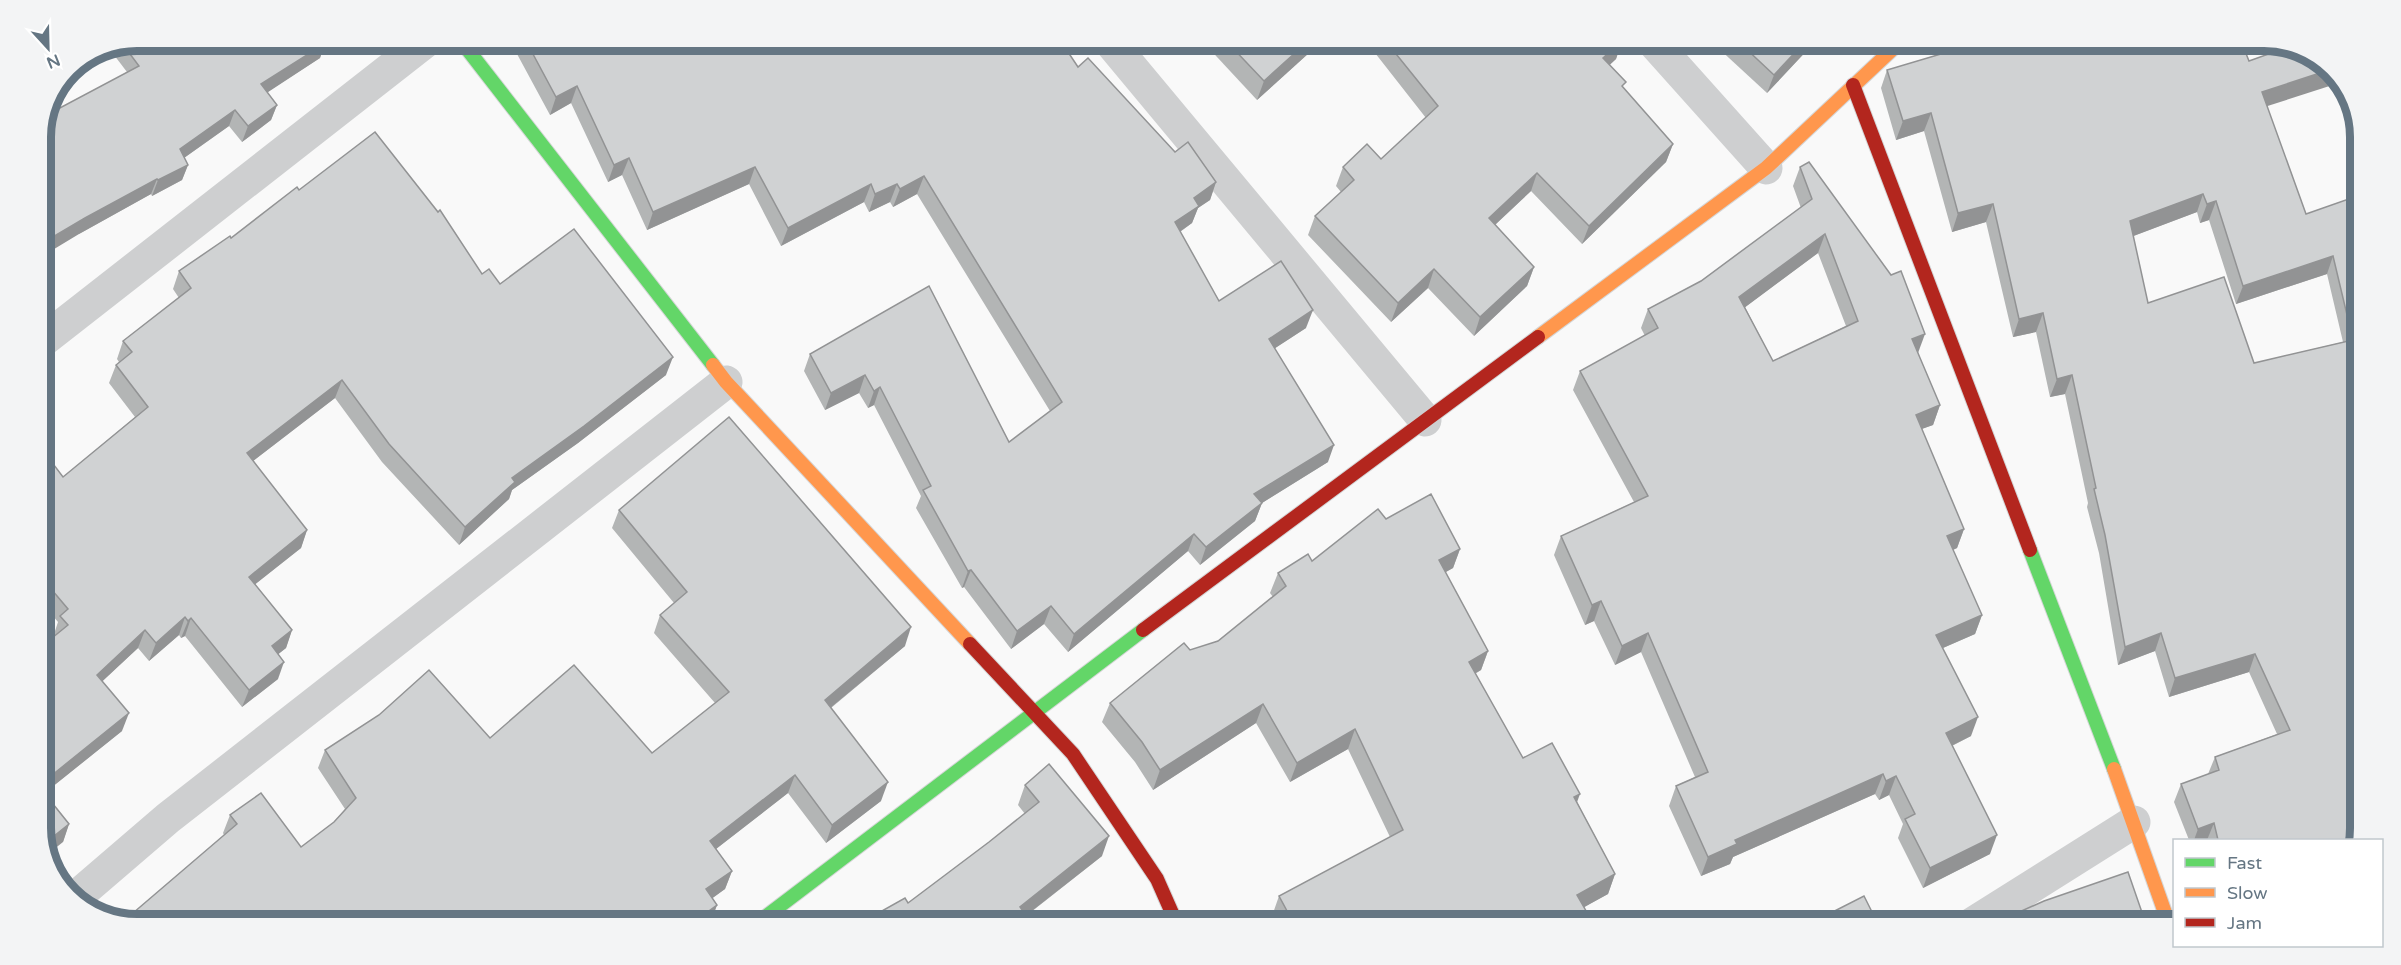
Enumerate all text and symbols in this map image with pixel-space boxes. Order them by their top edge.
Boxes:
north arrow [18,18,78,78]
text: N [44,49,63,73]
legend [2173,839,2383,947]
text: Fast [2227,852,2262,874]
text: Slow [2227,882,2268,904]
text: Jam [2227,912,2262,934]

